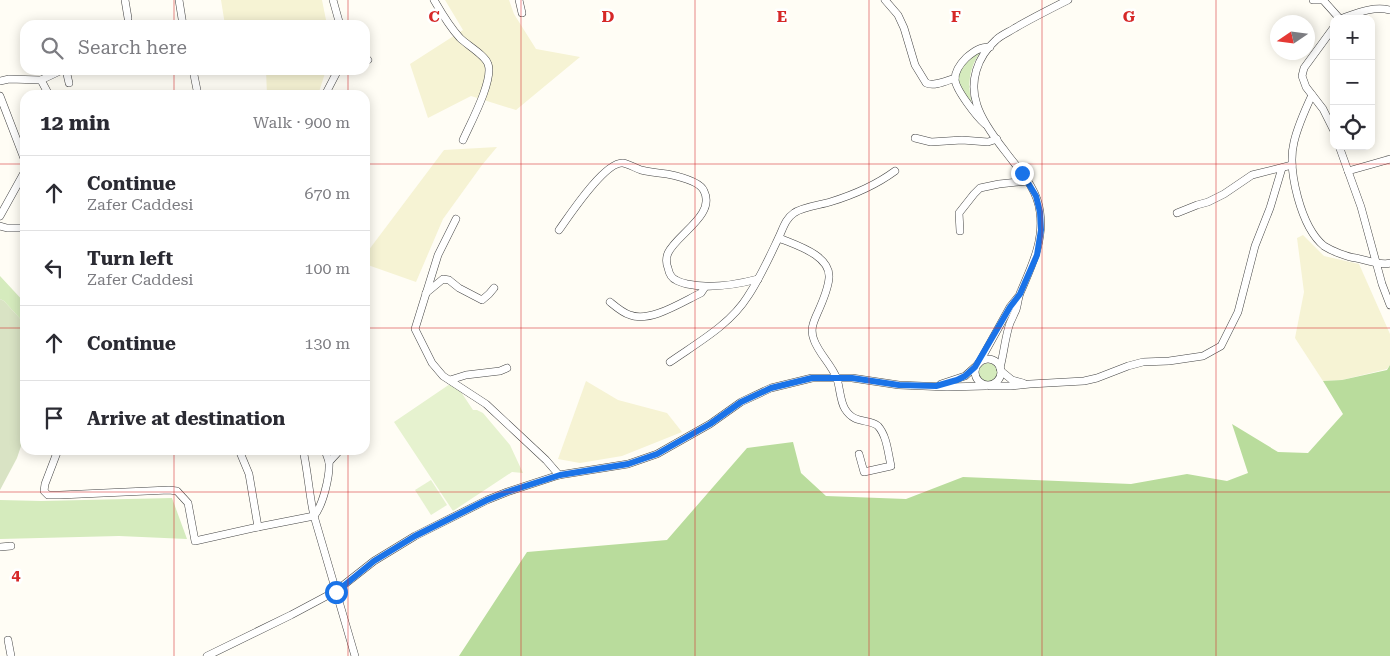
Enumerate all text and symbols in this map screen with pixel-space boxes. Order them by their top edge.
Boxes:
text: C [428,7,440,26]
text: D [602,7,615,26]
text: E [777,7,787,26]
text: F [951,7,961,26]
text: G [1123,7,1136,26]
north arrow [1270,15,1315,60]
map controls [1330,15,1375,150]
button: + [1330,15,1375,60]
search box [20,20,370,75]
icon: search [38,34,66,62]
text: Search here [78,36,187,59]
button: − [1330,60,1375,105]
button: locate [1330,105,1375,150]
text: 12 min [40,111,110,135]
text: Walk · 900 m [253,113,350,132]
route end [1011,162,1034,185]
text: Continue [87,172,176,195]
icon: ahead [40,179,68,207]
text: 670 m [304,184,350,203]
text: Zafer Caddesi [87,195,193,214]
text: Turn left [87,247,173,270]
icon: left [40,254,68,282]
text: 100 m [304,259,350,278]
text: Zafer Caddesi [87,270,193,289]
icon: ahead [40,329,68,357]
text: Continue [87,332,176,355]
text: 130 m [304,334,350,353]
icon: arrive [40,404,68,432]
text: Arrive at destination [87,407,285,430]
text: 4 [12,565,21,584]
route start [325,581,348,604]

